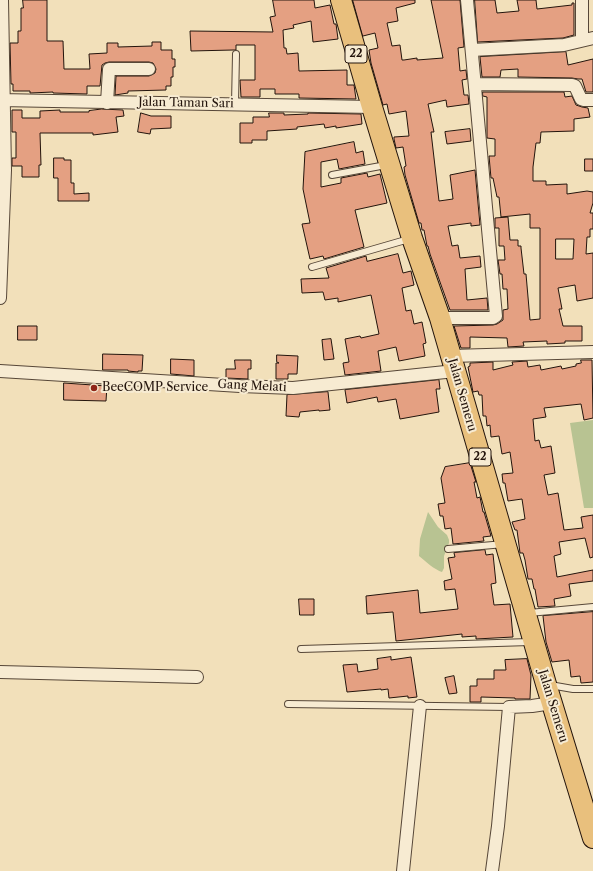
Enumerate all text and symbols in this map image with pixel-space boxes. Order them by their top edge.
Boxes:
road number: 22 [345,45,367,63]
street label: Jalan Taman Sari [138,95,234,111]
street label: Jalan Semeru [445,357,479,433]
street label: Gang Melati [217,377,287,395]
place label: BeeCOMP Service [102,381,208,395]
marker: BeeCOMP Service [89,383,99,393]
road number: 22 [469,448,491,466]
street label: Jalan Semeru [535,668,571,744]

